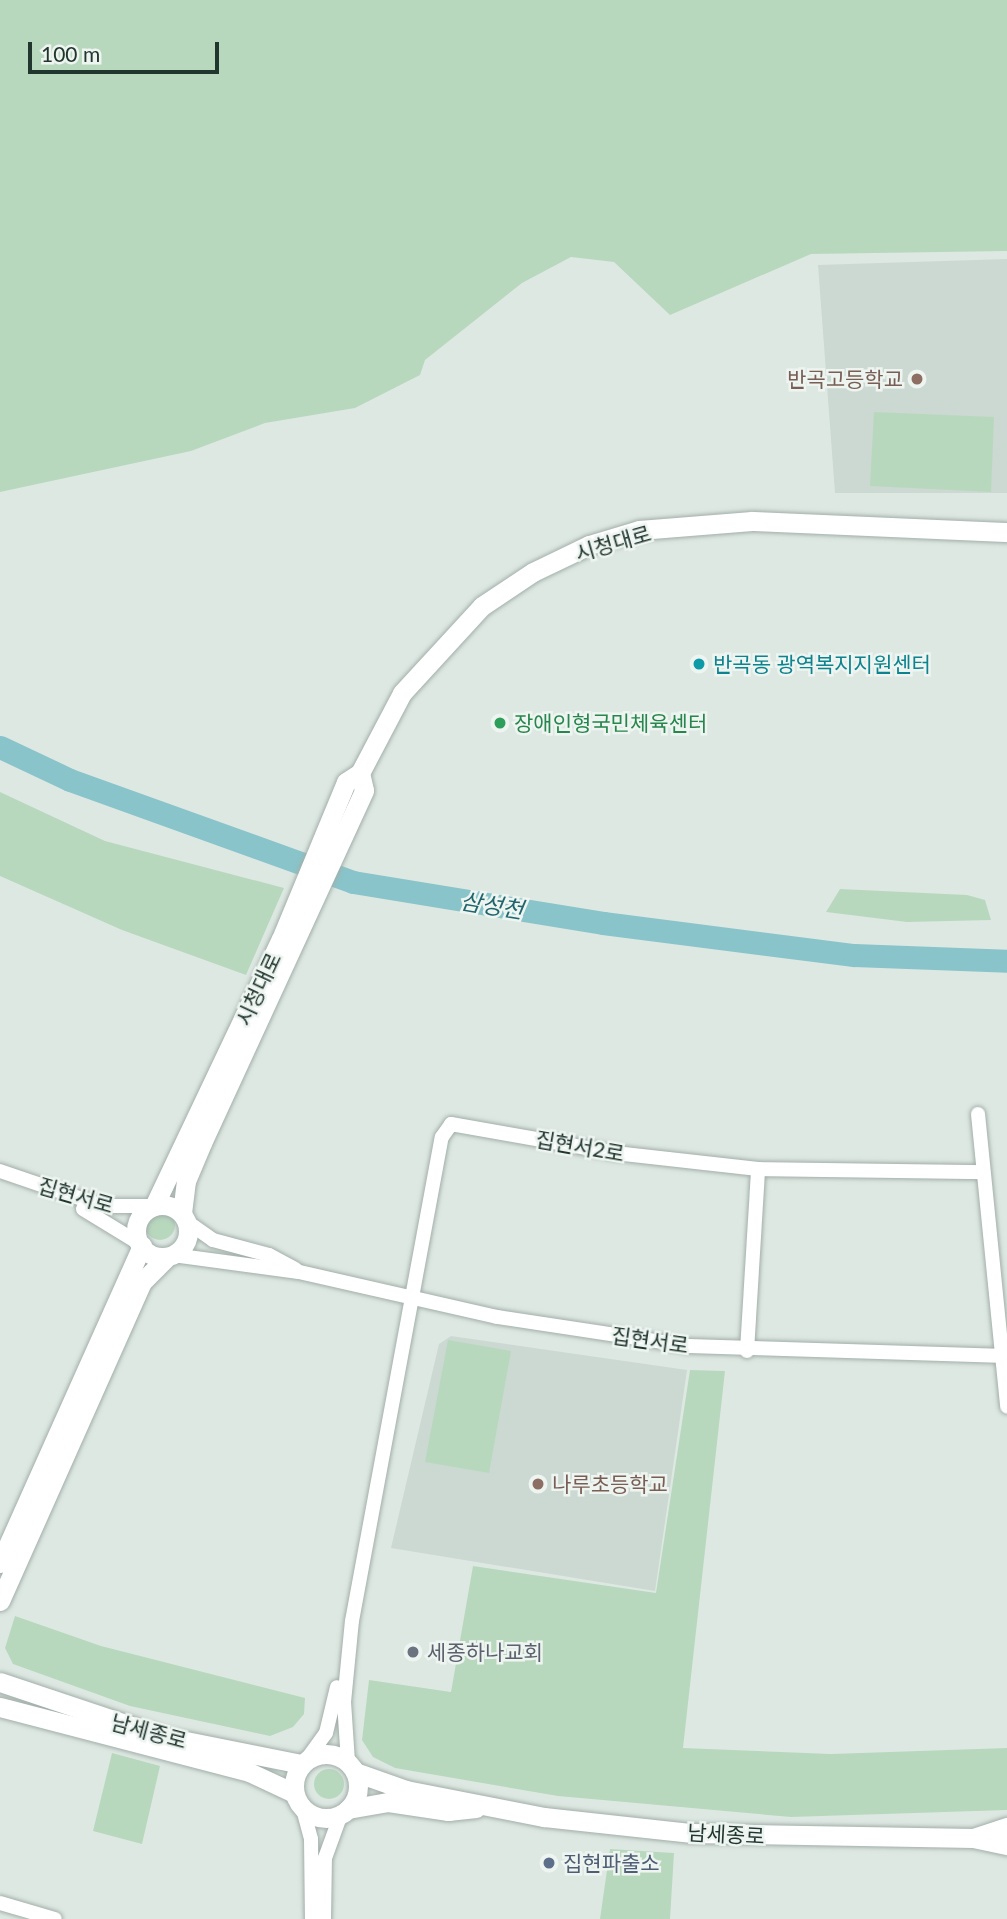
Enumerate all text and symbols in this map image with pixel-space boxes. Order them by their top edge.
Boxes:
scale bar [32,28,222,72]
text: 100 m [41,41,100,66]
place label: 반곡고등학교 [787,366,903,392]
marker: 반곡고등학교 [909,371,925,387]
street label: 시청대로 [572,520,654,566]
place label: 반곡동 광역복지지원센터 [713,651,931,677]
marker: 반곡동 광역복지지원센터 [691,656,707,672]
place label: 장애인형국민체육센터 [514,710,707,736]
marker: 장애인형국민체육센터 [492,715,508,731]
water label: 삼성천 [458,886,526,924]
street label: 시청대로 [230,949,286,1029]
street label: 집현서2로 [534,1126,626,1166]
street label: 집현서로 [35,1172,117,1218]
street label: 집현서로 [610,1322,690,1358]
place label: 나루초등학교 [552,1471,668,1497]
marker: 나루초등학교 [530,1476,546,1492]
place label: 세종하나교회 [427,1639,543,1665]
marker: 세종하나교회 [405,1644,421,1660]
street label: 남세종로 [108,1709,190,1753]
street label: 남세종로 [687,1819,765,1849]
place label: 집현파출소 [563,1850,660,1876]
marker: 집현파출소 [541,1855,557,1871]

